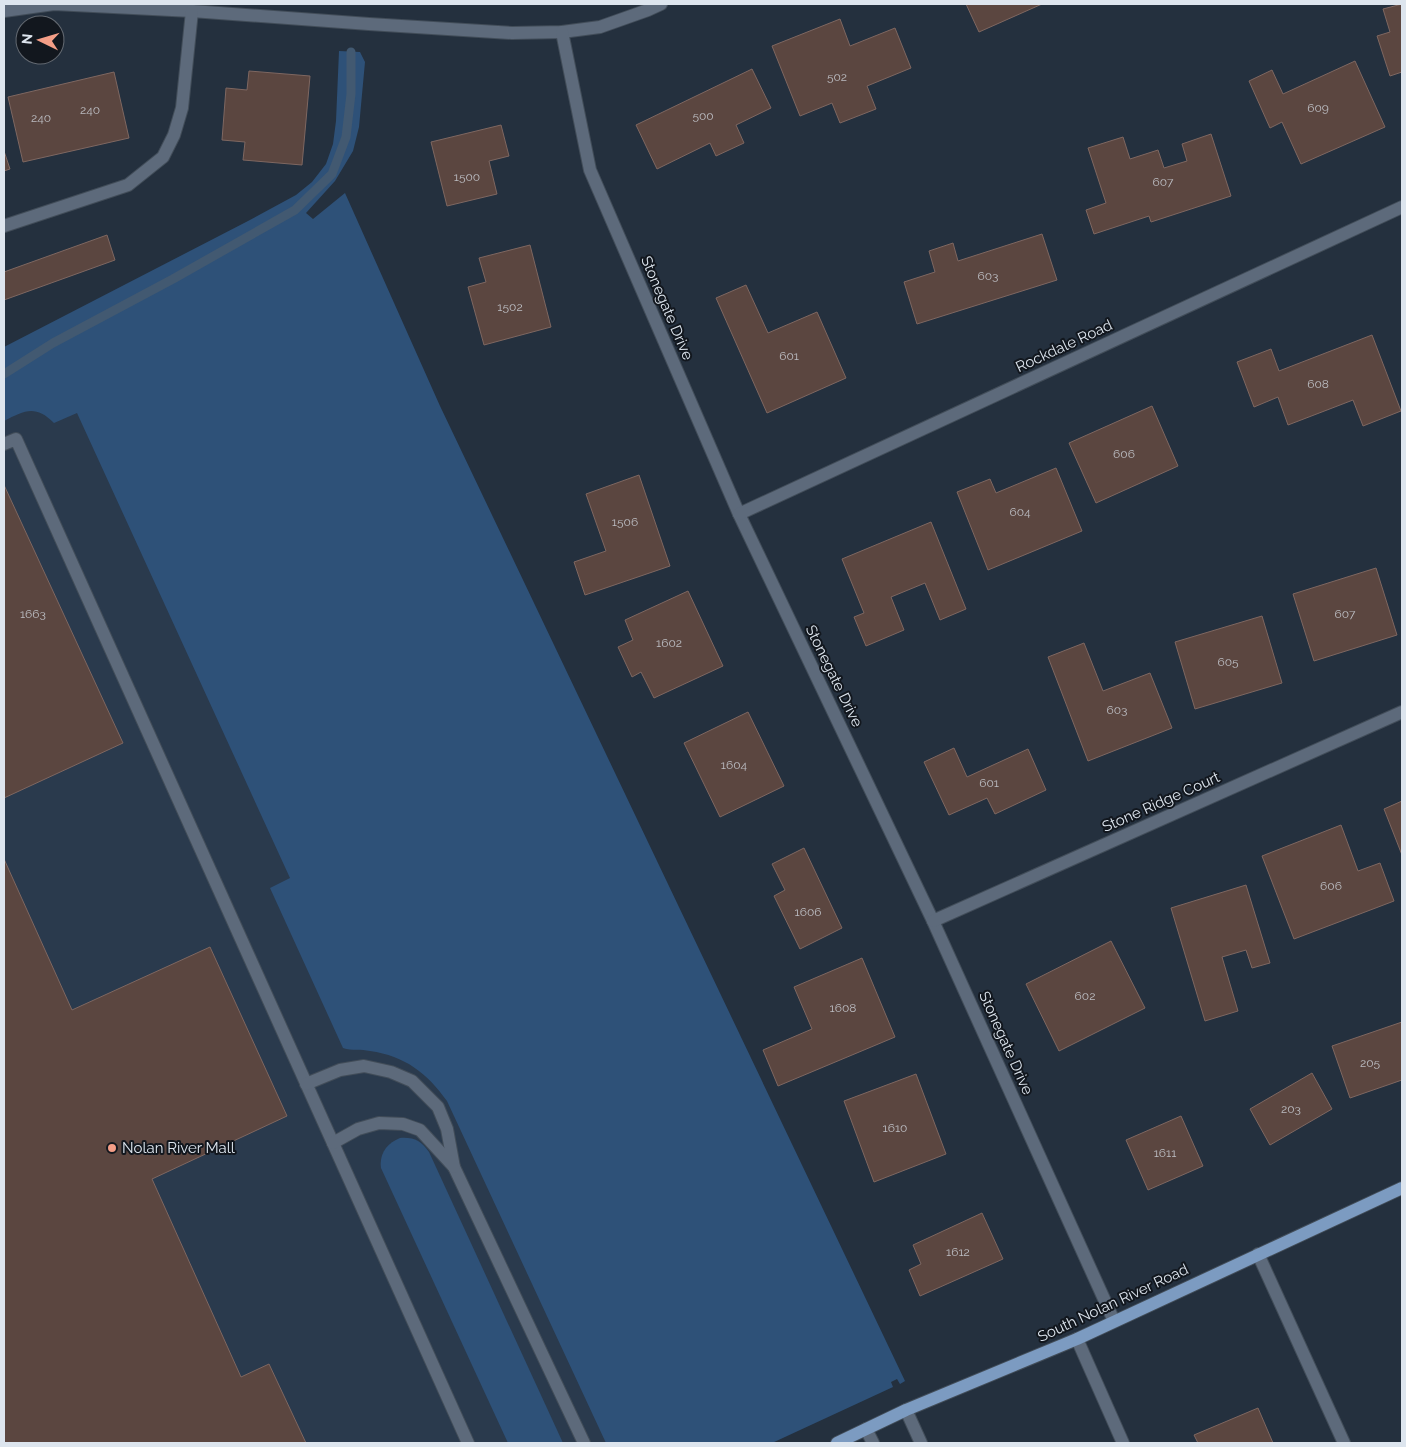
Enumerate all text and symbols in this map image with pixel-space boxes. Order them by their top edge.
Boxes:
north arrow [15,15,65,65]
text: N [19,33,35,45]
house number: 502 [827,70,847,84]
house number: 609 [1307,101,1329,115]
house number: 240 [80,103,100,117]
house number: 500 [692,109,714,123]
house number: 240 [31,111,51,125]
house number: 1500 [454,170,480,184]
house number: 607 [1153,175,1174,189]
street label: Stonegate Drive [637,253,697,363]
house number: 603 [978,269,999,283]
house number: 1502 [497,300,523,314]
street label: Rockdale Road [1013,316,1115,376]
house number: 601 [779,349,799,363]
house number: 608 [1307,377,1329,391]
house number: 606 [1113,447,1135,461]
house number: 604 [1009,505,1031,519]
house number: 1506 [612,515,638,529]
house number: 1663 [20,607,46,621]
house number: 607 [1335,607,1356,621]
street label: Stonegate Drive [802,622,867,730]
house number: 1602 [656,636,682,650]
house number: 605 [1217,655,1239,669]
house number: 603 [1107,703,1128,717]
house number: 1604 [721,758,748,772]
street label: Stone Ridge Court [1099,768,1223,836]
house number: 601 [979,776,999,790]
house number: 606 [1320,879,1342,893]
house number: 1606 [795,905,821,919]
street label: Stonegate Drive [975,989,1037,1098]
house number: 602 [1075,989,1095,1003]
house number: 1608 [830,1001,856,1015]
house number: 205 [1360,1056,1381,1070]
house number: 203 [1281,1102,1301,1116]
house number: 1610 [883,1121,907,1135]
place label: Nolan River Mall [122,1139,236,1157]
marker: Nolan River Mall [106,1142,118,1154]
house number: 1611 [1154,1146,1176,1160]
house number: 1612 [946,1245,970,1259]
street label: South Nolan River Road [1035,1260,1191,1346]

